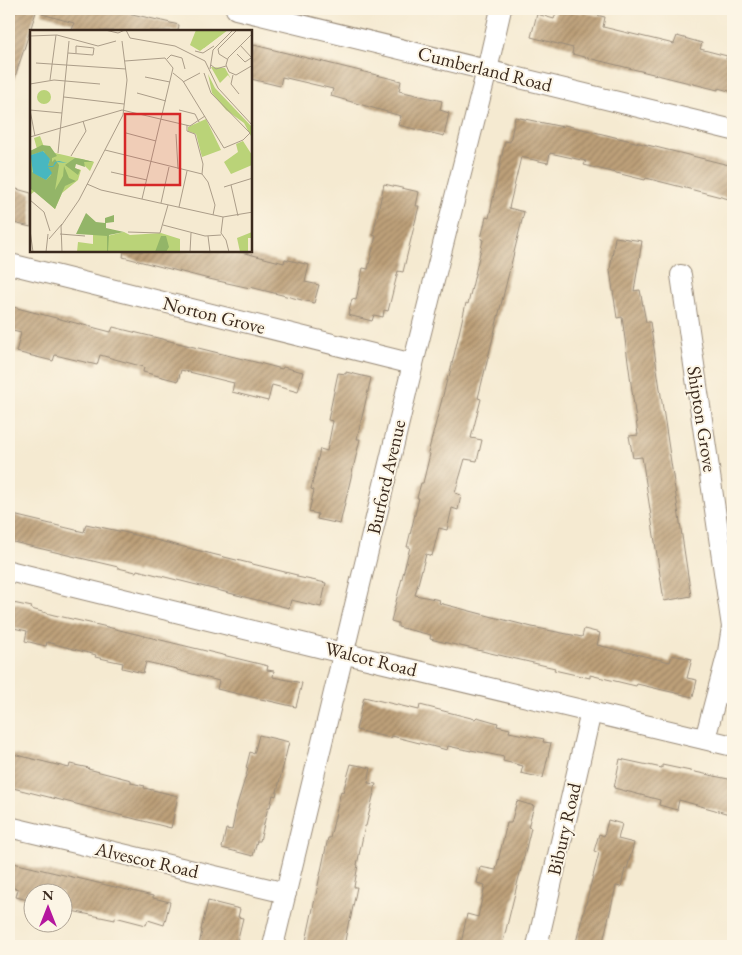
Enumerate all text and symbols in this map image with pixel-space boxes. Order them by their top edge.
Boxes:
inset map [30,30,252,252]
street label: Cumberland Road [415,40,555,98]
street label: Norton Grove [160,290,268,340]
street label: Shipton Grove [681,364,723,474]
street label: Burford Avenue [361,417,411,537]
street label: Walcot Road [322,636,420,683]
street label: Bibury Road [541,780,587,878]
street label: Alvescot Road [92,836,202,884]
north arrow [22,882,72,932]
text: N [42,886,54,904]

